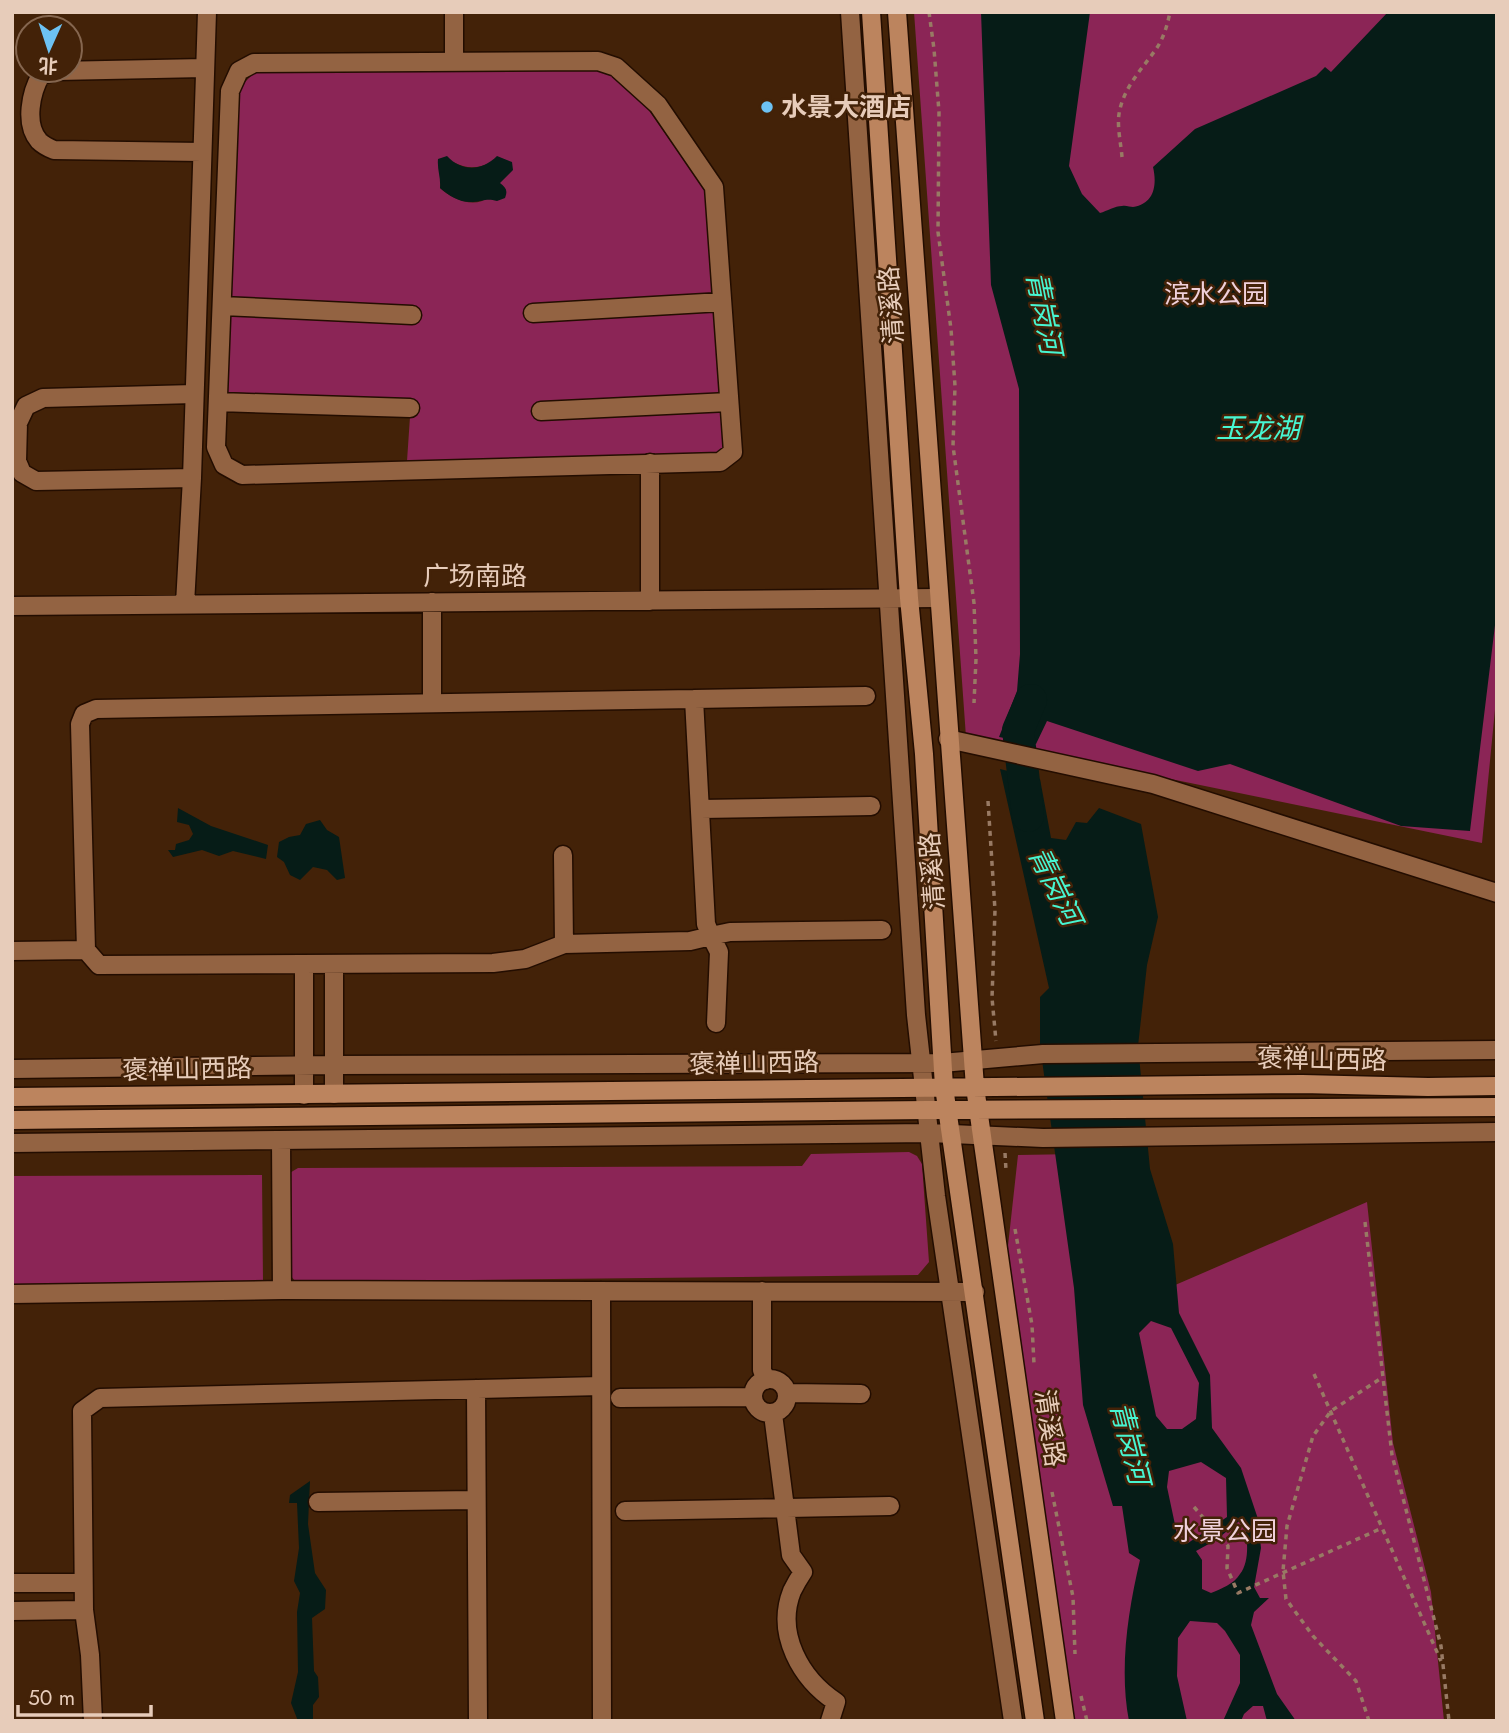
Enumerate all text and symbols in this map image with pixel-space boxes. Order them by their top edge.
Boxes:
north arrow [14,14,84,84]
text: 北 [38,51,58,79]
place label: 水景大酒店 [781,88,911,126]
marker: 水景大酒店 [759,99,775,115]
street label: 清溪路 [869,265,913,345]
water label: 青岗河 [1016,268,1073,363]
park label: 滨水公园 [1164,275,1268,313]
water label: 玉龙湖 [1216,408,1304,449]
street label: 广场南路 [423,557,527,595]
street label: 清溪路 [910,831,954,911]
water label: 青岗河 [1018,839,1094,937]
street label: 褒禅山西路 [1257,1039,1387,1079]
street label: 褒禅山西路 [689,1043,819,1083]
street label: 褒禅山西路 [122,1049,252,1089]
street label: 清溪路 [1026,1387,1074,1469]
water label: 青岗河 [1100,1397,1161,1494]
park label: 水景公园 [1173,1512,1277,1550]
scale bar [18,1674,150,1718]
text: 50 m [28,1683,75,1713]

